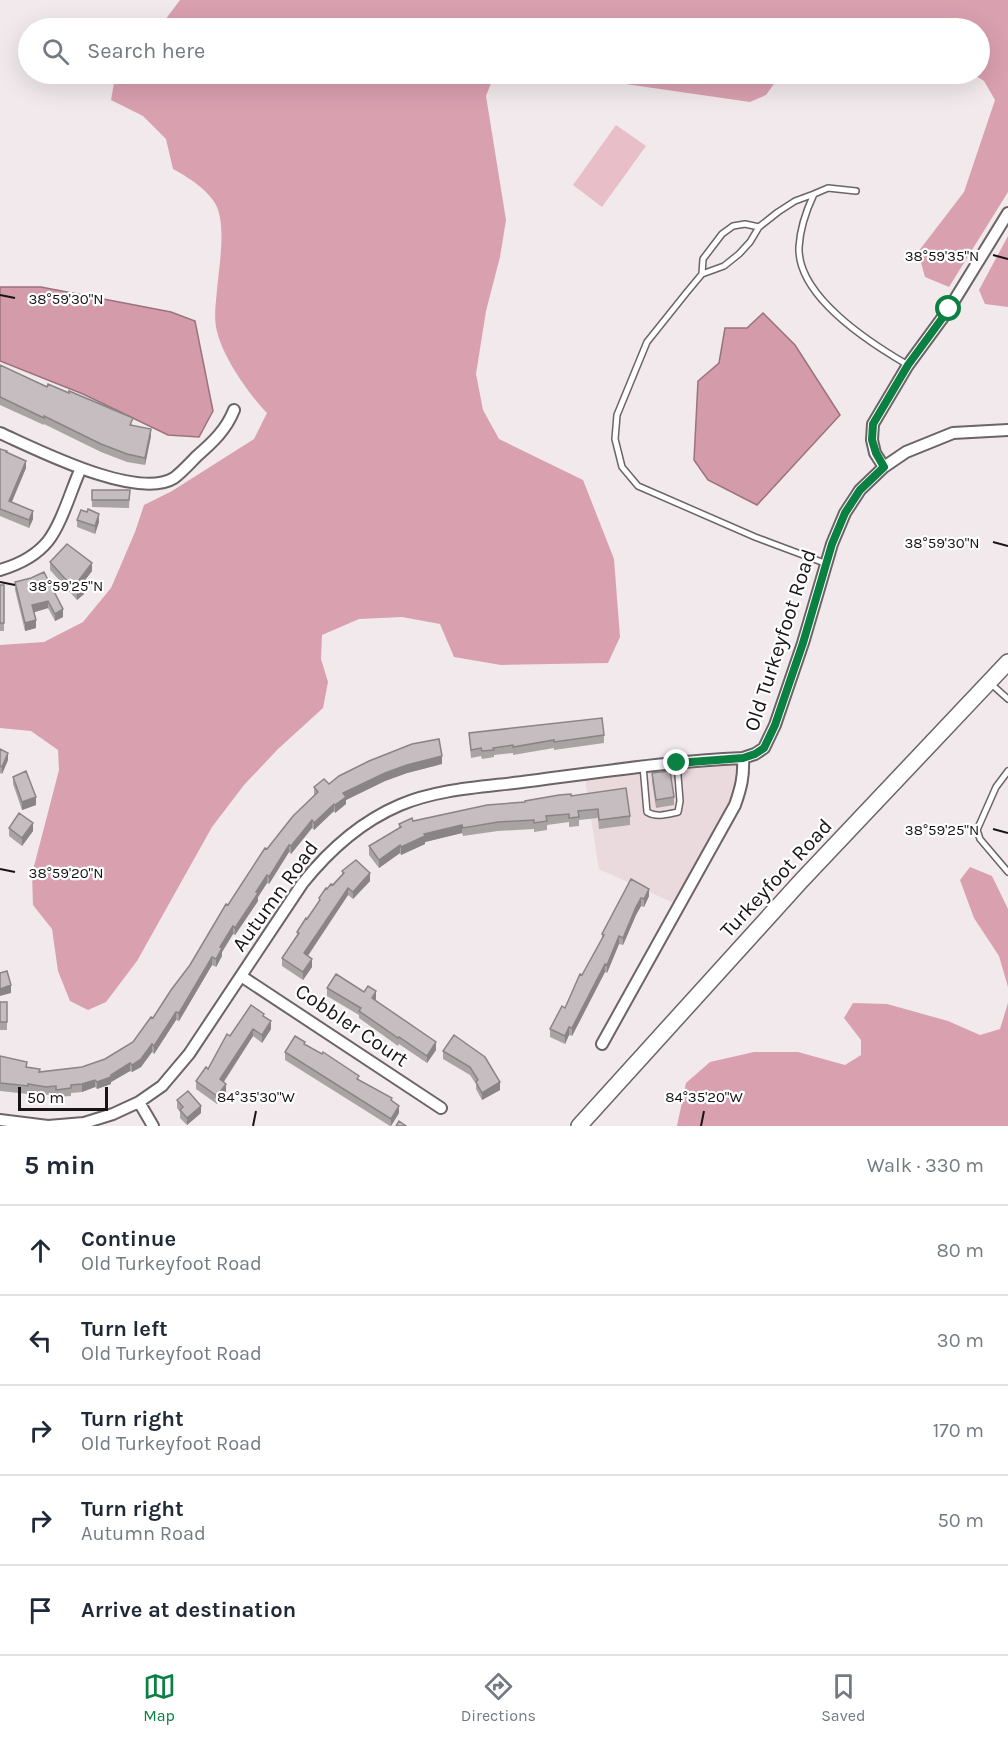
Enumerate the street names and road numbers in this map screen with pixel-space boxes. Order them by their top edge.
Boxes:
street label: Old Turkeyfoot Road [739,546,821,734]
street label: Turkeyfoot Road [715,814,837,942]
street label: Autumn Road [227,836,323,956]
street label: Cobbler Court [291,978,413,1072]

